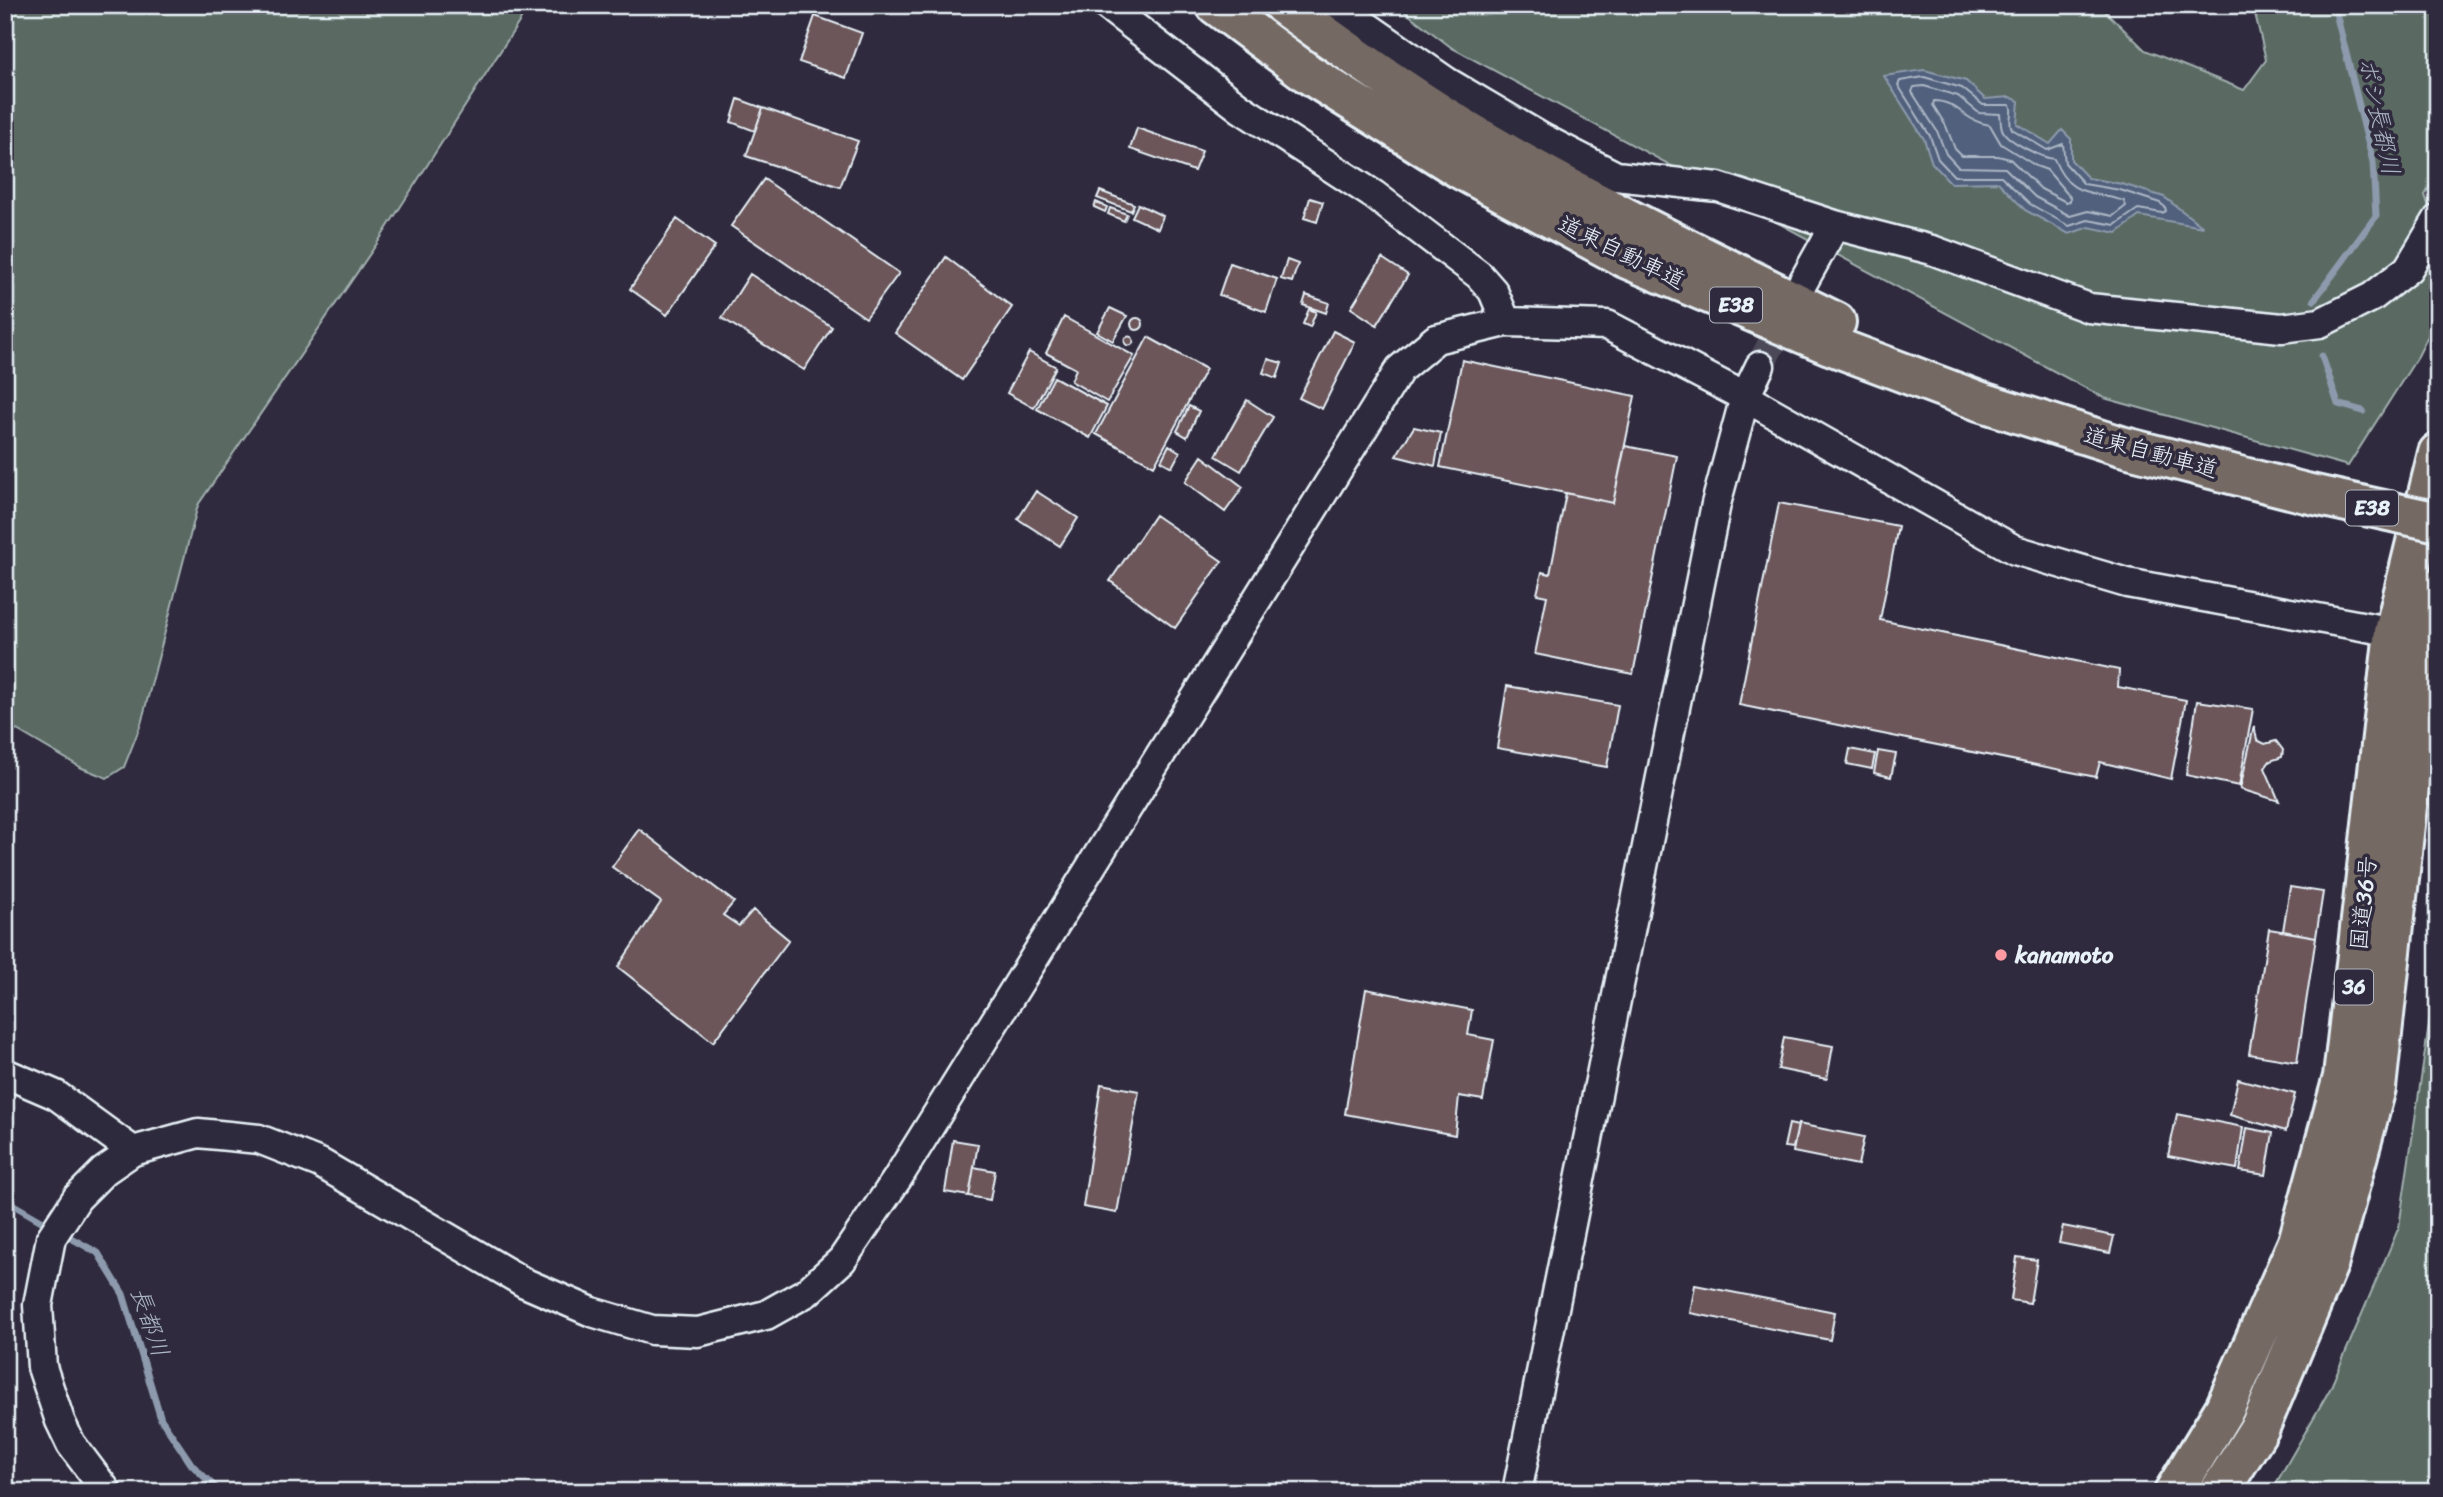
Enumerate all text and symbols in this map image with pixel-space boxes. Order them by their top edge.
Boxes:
water label: ポシ長都川 [2346,53,2412,179]
street label: 道東自動車道 [1551,204,1693,301]
road number: E38 [1710,288,1762,322]
street label: 道東自動車道 [2079,415,2223,490]
road number: E38 [2346,490,2398,526]
street label: 国道36号 [2338,854,2389,952]
place label: kanamoto [2014,935,2114,976]
marker: kanamoto [1993,947,2009,963]
road number: 36 [2335,970,2373,1004]
water label: 長都川 [118,1281,182,1363]

